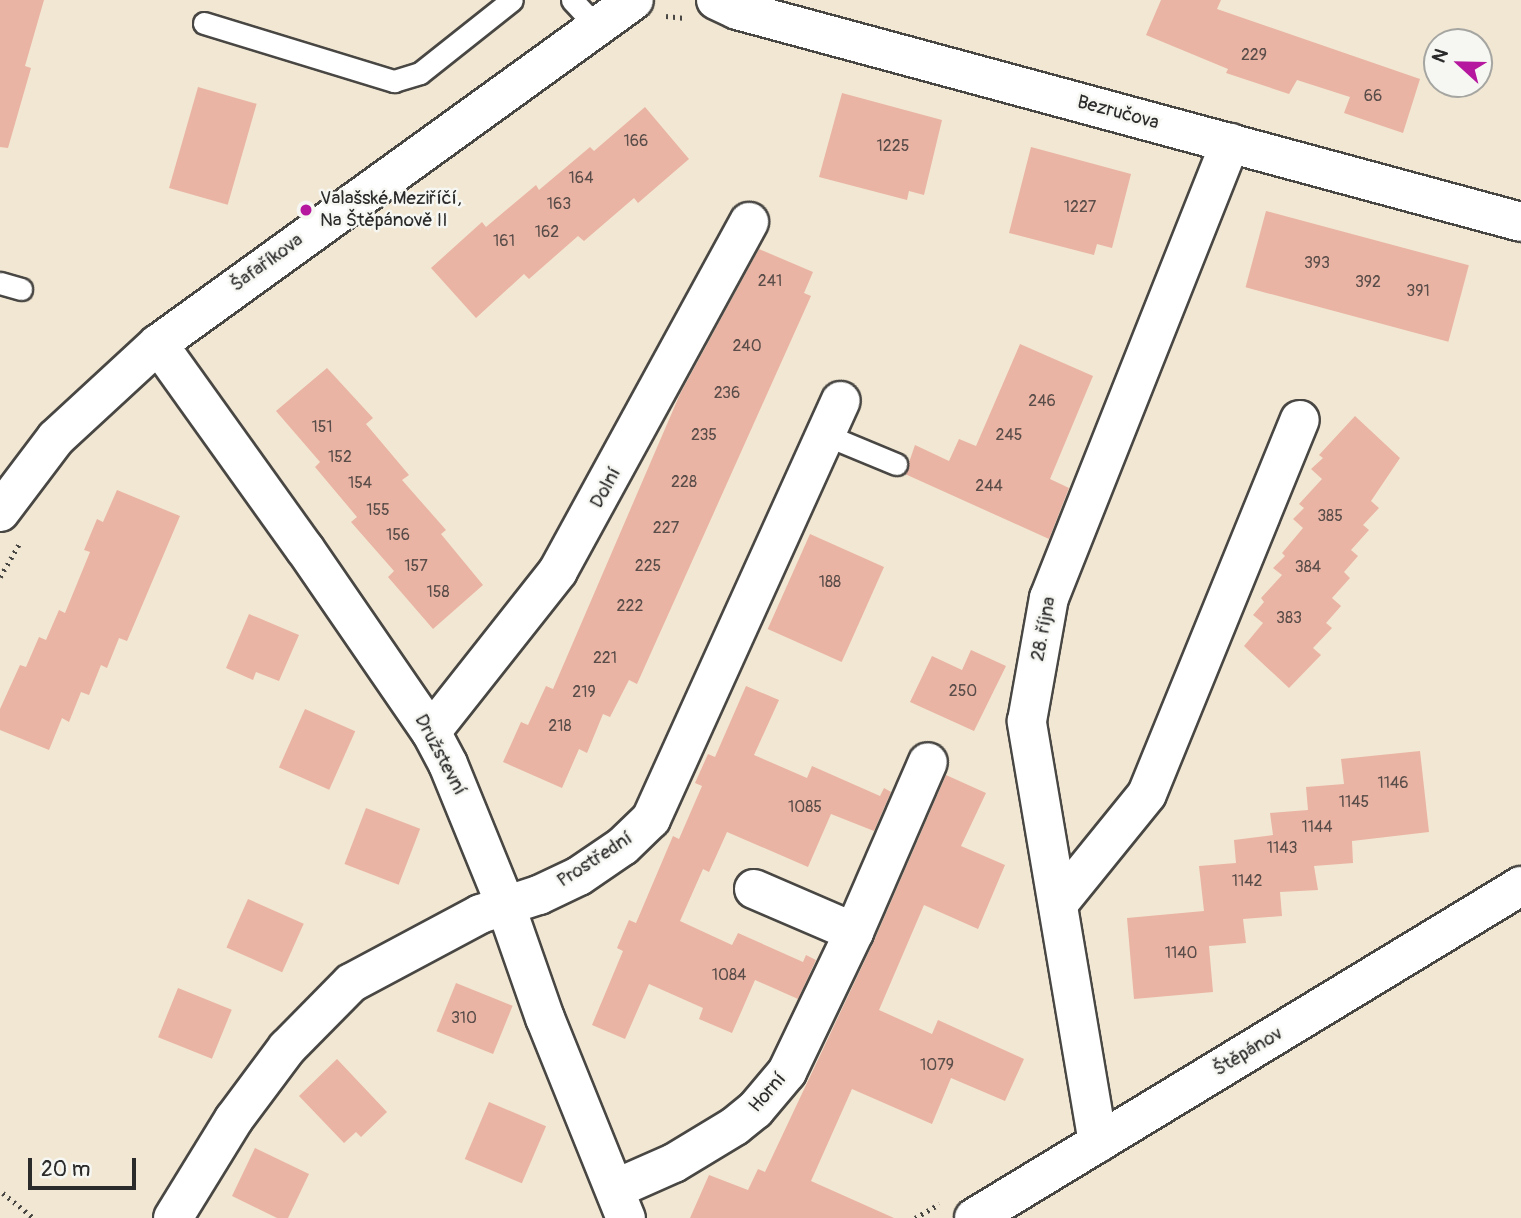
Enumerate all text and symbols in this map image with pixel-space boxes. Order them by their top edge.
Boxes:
north arrow [1423,28,1493,98]
house number: 229 [1241,45,1267,65]
text: N [1427,45,1454,66]
house number: 66 [1364,86,1382,106]
street label: Bezručova [1075,91,1161,135]
house number: 166 [624,131,648,151]
house number: 1225 [877,136,909,156]
house number: 164 [569,168,593,188]
place label: Valašské Meziříčí, Na Štěpánově II [320,188,462,232]
house number: 163 [547,194,571,214]
house number: 1227 [1064,197,1096,217]
marker: Valašské Meziříčí, Na Štěpánově II [298,202,314,218]
house number: 162 [535,222,559,242]
street label: Šafaříkova [226,229,308,297]
house number: 161 [493,231,515,251]
house number: 393 [1304,253,1330,273]
house number: 241 [758,271,782,291]
house number: 392 [1355,272,1381,292]
house number: 391 [1406,281,1430,301]
house number: 240 [732,336,762,356]
house number: 236 [714,383,740,403]
house number: 246 [1028,391,1056,411]
house number: 151 [311,417,333,437]
house number: 235 [691,425,717,445]
house number: 245 [996,425,1022,445]
house number: 152 [328,447,352,467]
street label: Dolní [586,464,626,512]
house number: 228 [671,472,697,492]
house number: 154 [348,473,372,493]
house number: 244 [975,476,1003,496]
house number: 155 [366,500,390,520]
house number: 385 [1317,506,1343,526]
house number: 227 [653,518,679,538]
house number: 156 [386,525,410,545]
house number: 157 [404,556,428,576]
house number: 225 [635,556,661,576]
house number: 384 [1295,557,1321,577]
house number: 188 [819,572,841,592]
house number: 158 [427,582,449,602]
street label: 28. října [1027,595,1061,663]
house number: 222 [617,596,643,616]
house number: 383 [1276,608,1302,628]
house number: 221 [593,648,617,668]
house number: 250 [949,681,977,701]
house number: 219 [572,682,596,702]
street label: Družstevní [409,711,471,799]
house number: 218 [548,716,572,736]
house number: 1146 [1377,773,1409,793]
house number: 1145 [1339,792,1369,812]
house number: 1085 [788,797,822,817]
house number: 1144 [1301,817,1333,837]
street label: Prostřední [553,827,637,893]
house number: 1143 [1267,838,1297,858]
house number: 1142 [1232,871,1262,891]
house number: 1140 [1165,943,1197,963]
house number: 1084 [712,965,746,985]
house number: 310 [451,1008,477,1028]
street label: Štěpánov [1209,1022,1287,1082]
house number: 1079 [920,1055,954,1075]
street label: Horní [745,1069,791,1117]
scale bar [32,1144,140,1188]
text: 20 m [41,1156,90,1183]

